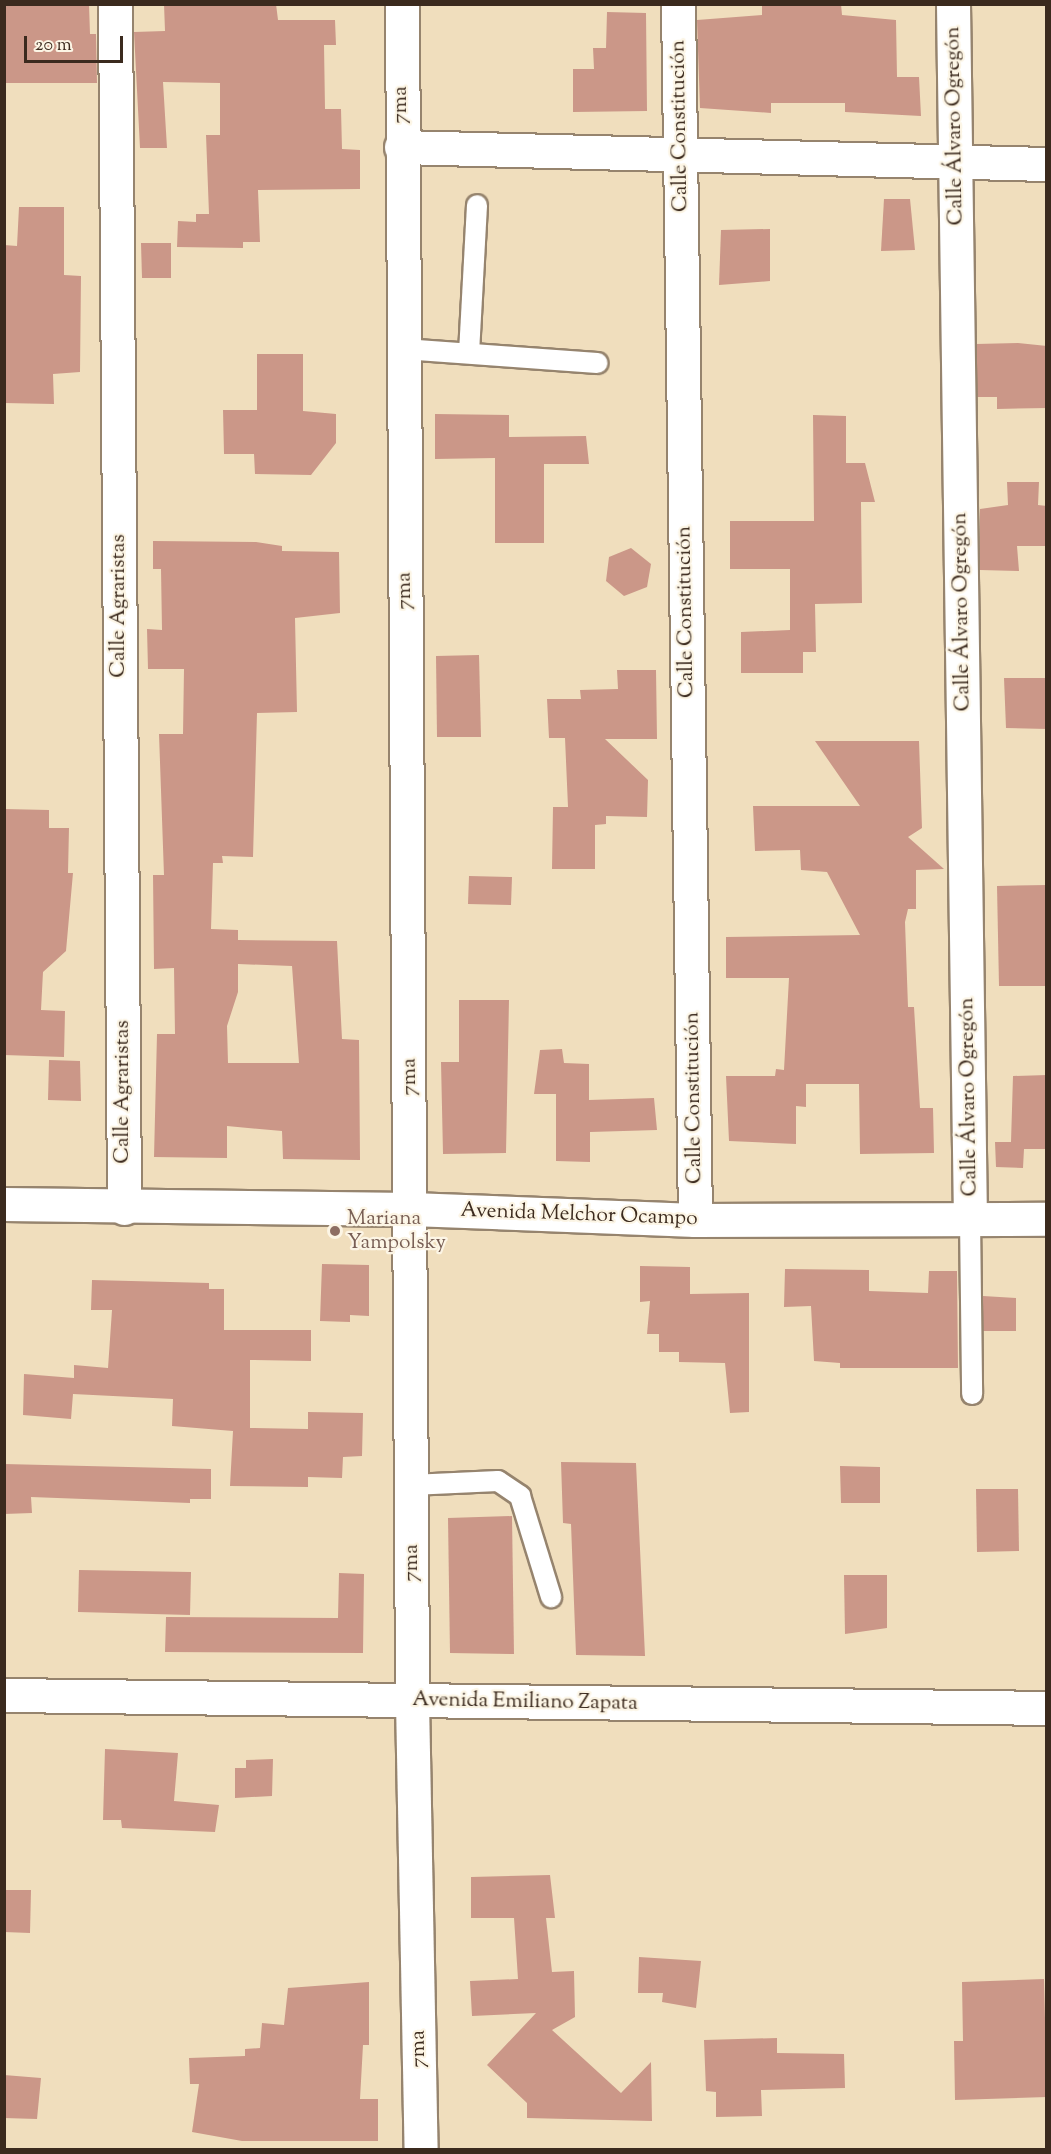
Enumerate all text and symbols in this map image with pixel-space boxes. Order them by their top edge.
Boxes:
scale bar [27,24,126,62]
street label: Calle Álvaro Ogregón [941,26,969,226]
text: 20 m [35,33,72,59]
street label: Calle Constitución [666,40,694,212]
street label: 7ma [388,86,414,124]
street label: Calle Álvaro Ogregón [948,512,976,712]
street label: Calle Constitución [672,526,700,698]
street label: Calle Agraristas [106,534,132,678]
street label: 7ma [392,572,418,610]
street label: Calle Álvaro Ogregón [955,997,983,1197]
street label: Calle Constitución [680,1012,708,1184]
street label: Calle Agraristas [110,1020,136,1164]
street label: 7ma [397,1058,423,1096]
street label: Avenida Melchor Ocampo [460,1198,698,1232]
place label: Mariana Yampolsky [347,1206,446,1256]
marker: Mariana Yampolsky [328,1224,342,1238]
street label: 7ma [399,1544,425,1582]
street label: Avenida Emiliano Zapata [412,1687,638,1717]
street label: 7ma [406,2030,432,2068]

